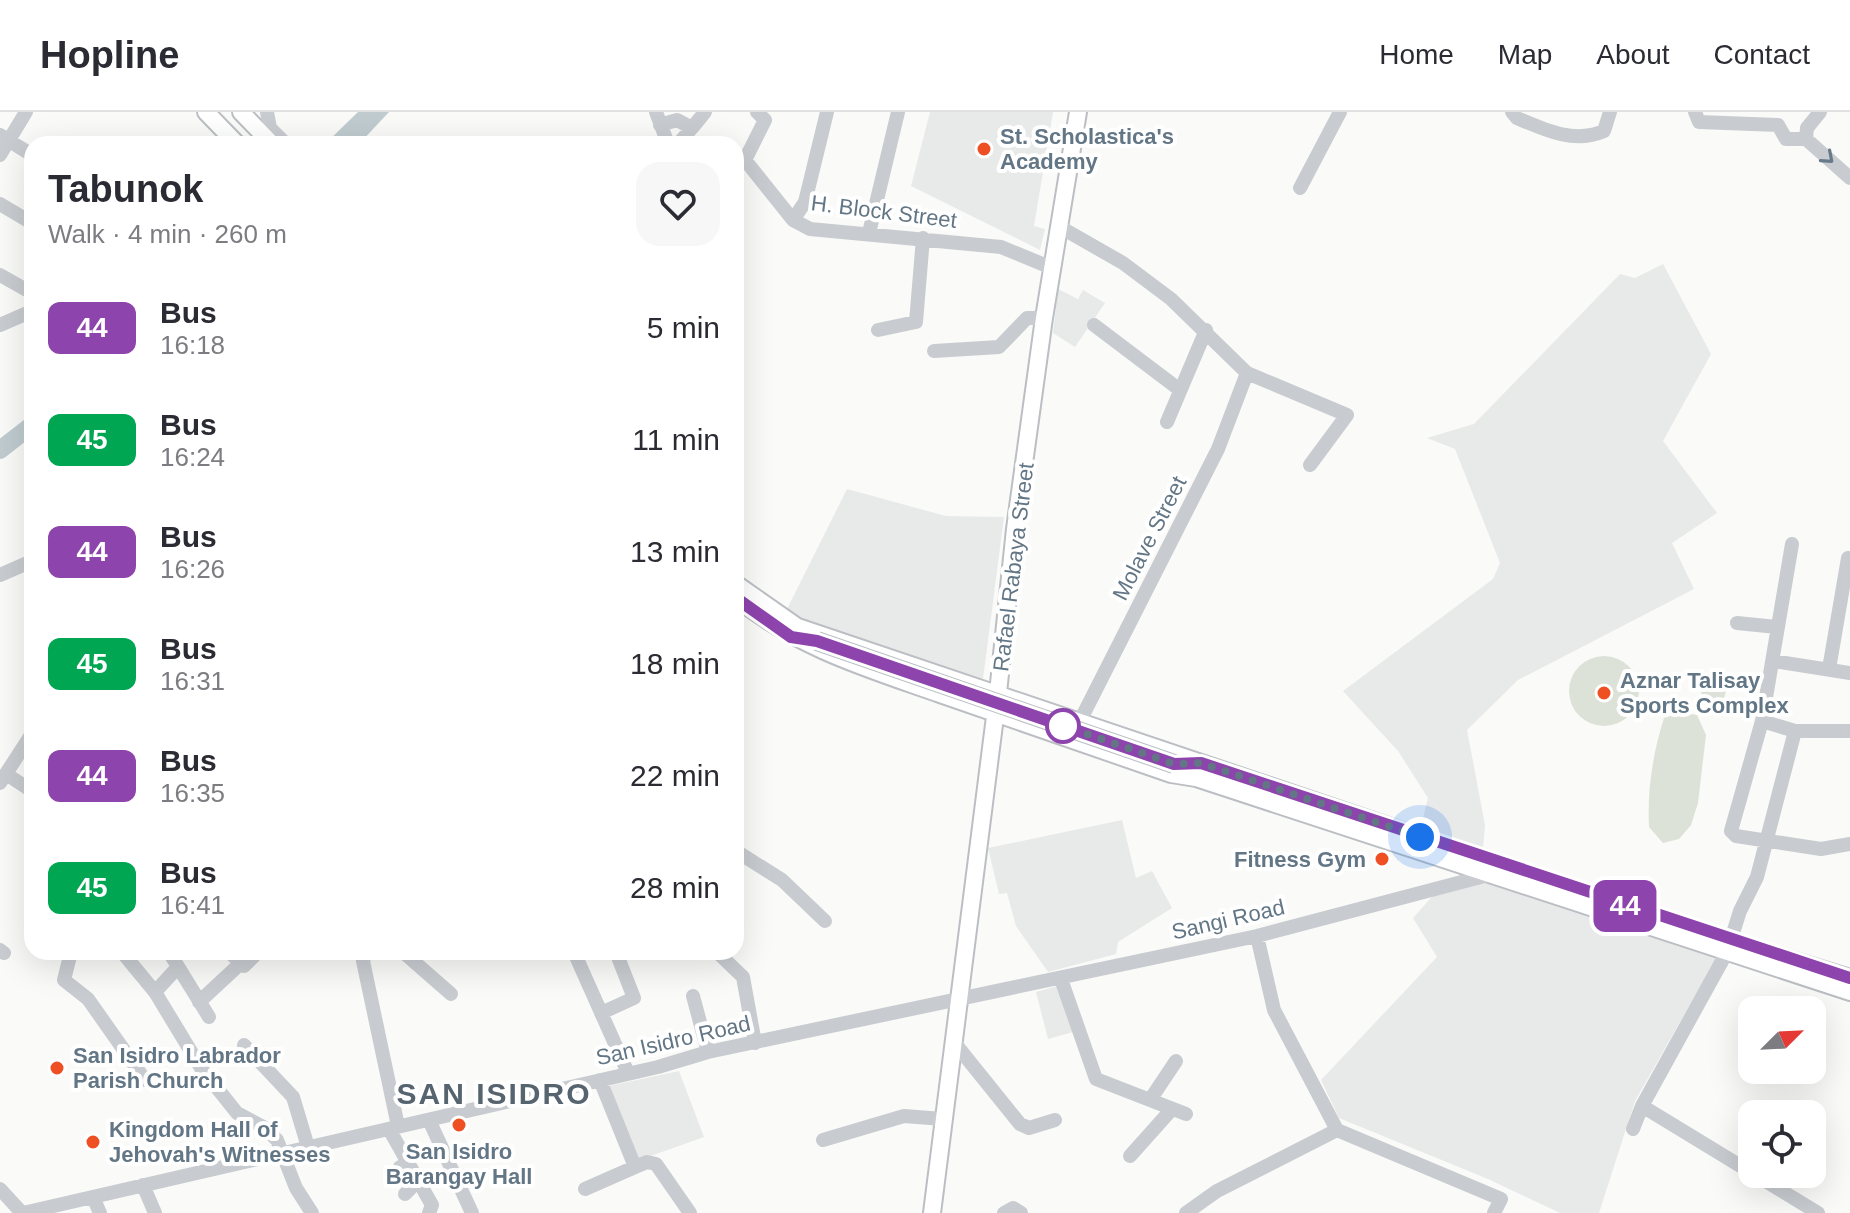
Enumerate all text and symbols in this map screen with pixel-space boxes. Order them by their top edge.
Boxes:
text: Hopline [40,34,179,76]
text: Home [1379,39,1454,70]
text: Map [1498,39,1552,70]
text: About [1596,39,1670,70]
text: Contact [1714,39,1810,70]
place label: St. Scholastica's Academy [1000,124,1174,174]
marker: St. Scholastica's Academy [975,140,993,158]
one-way arrow [1818,148,1833,163]
button: heart [636,162,720,246]
text: Tabunok [48,168,204,210]
street label: H. Block Street [810,190,958,233]
text: Walk · 4 min · 260 m [48,219,287,249]
text: Bus [160,296,217,329]
text: 5 min [647,311,720,344]
text: 44 [76,312,108,343]
text: 16:18 [160,330,225,360]
text: Bus [160,408,217,441]
text: 11 min [632,423,720,456]
text: 45 [76,424,108,455]
text: 16:24 [160,442,225,472]
street label: Rafael Rabaya Street [988,461,1039,673]
street label: Molave Street [1107,472,1191,604]
text: Bus [160,520,217,553]
text: 13 min [630,535,720,568]
text: 44 [76,536,108,567]
text: 16:26 [160,554,225,584]
text: Bus [160,632,217,665]
text: 18 min [630,647,720,680]
text: 45 [76,648,108,679]
text: 16:31 [160,666,225,696]
place label: Aznar Talisay Sports Complex [1620,668,1789,718]
marker: Aznar Talisay Sports Complex [1595,684,1613,702]
unlabelled marker [1046,709,1080,743]
text: Bus [160,744,217,777]
text: 22 min [630,759,720,792]
text: 44 [76,760,108,791]
text: 16:35 [160,778,225,808]
your location [1400,817,1440,857]
place label: Fitness Gym [1234,847,1366,872]
marker: Fitness Gym [1373,850,1391,868]
text: Bus [160,856,217,889]
text: 28 min [630,871,720,904]
text: 45 [76,872,108,903]
line badge: 44 [1589,880,1661,932]
text: 16:41 [160,890,225,920]
text: 44 [1609,890,1641,921]
street label: Sangi Road [1169,894,1287,945]
north arrow [1738,996,1826,1084]
map controls [1738,996,1826,1188]
street label: San Isidro Road [593,1011,753,1070]
place label: San Isidro Labrador Parish Church [73,1043,281,1093]
marker: San Isidro Labrador Parish Church [48,1059,66,1077]
district label: SAN ISIDRO [396,1077,592,1110]
button: locate [1738,1100,1826,1188]
marker: San Isidro Barangay Hall [450,1116,468,1134]
place label: Kingdom Hall of Jehovah's Witnesses [109,1117,330,1167]
marker: Kingdom Hall of Jehovah's Witnesses [84,1133,102,1151]
place label: San Isidro Barangay Hall [386,1139,532,1189]

